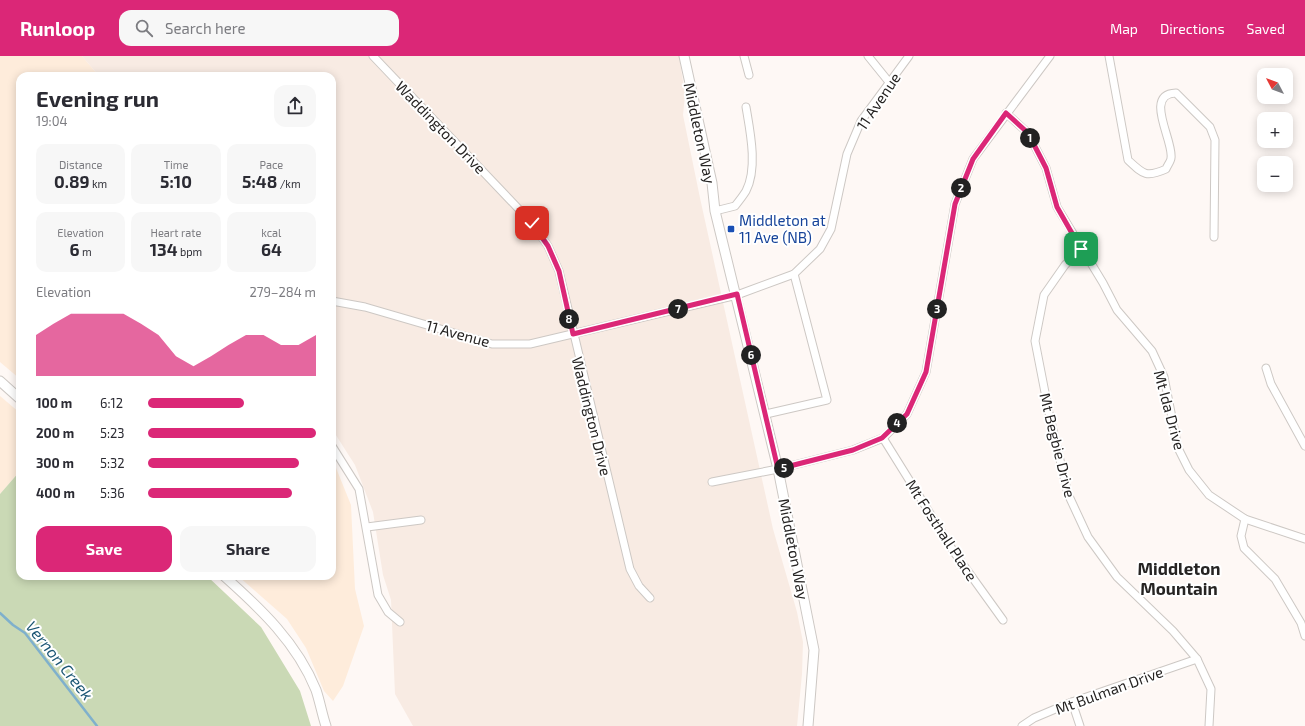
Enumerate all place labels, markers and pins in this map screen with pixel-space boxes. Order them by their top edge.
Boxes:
pin: 1 [1020,128,1040,148]
pin: 2 [951,178,971,198]
pin [515,206,549,240]
place label: Middleton at 11 Ave (NB) [739,211,826,246]
marker: Middleton at 11 Ave (NB) [726,224,736,234]
pin [1064,232,1098,266]
pin: 7 [668,299,688,319]
pin: 3 [927,299,947,319]
pin: 8 [559,309,579,329]
pin: 6 [741,345,761,365]
pin: 4 [887,413,907,433]
pin: 5 [774,458,794,478]

